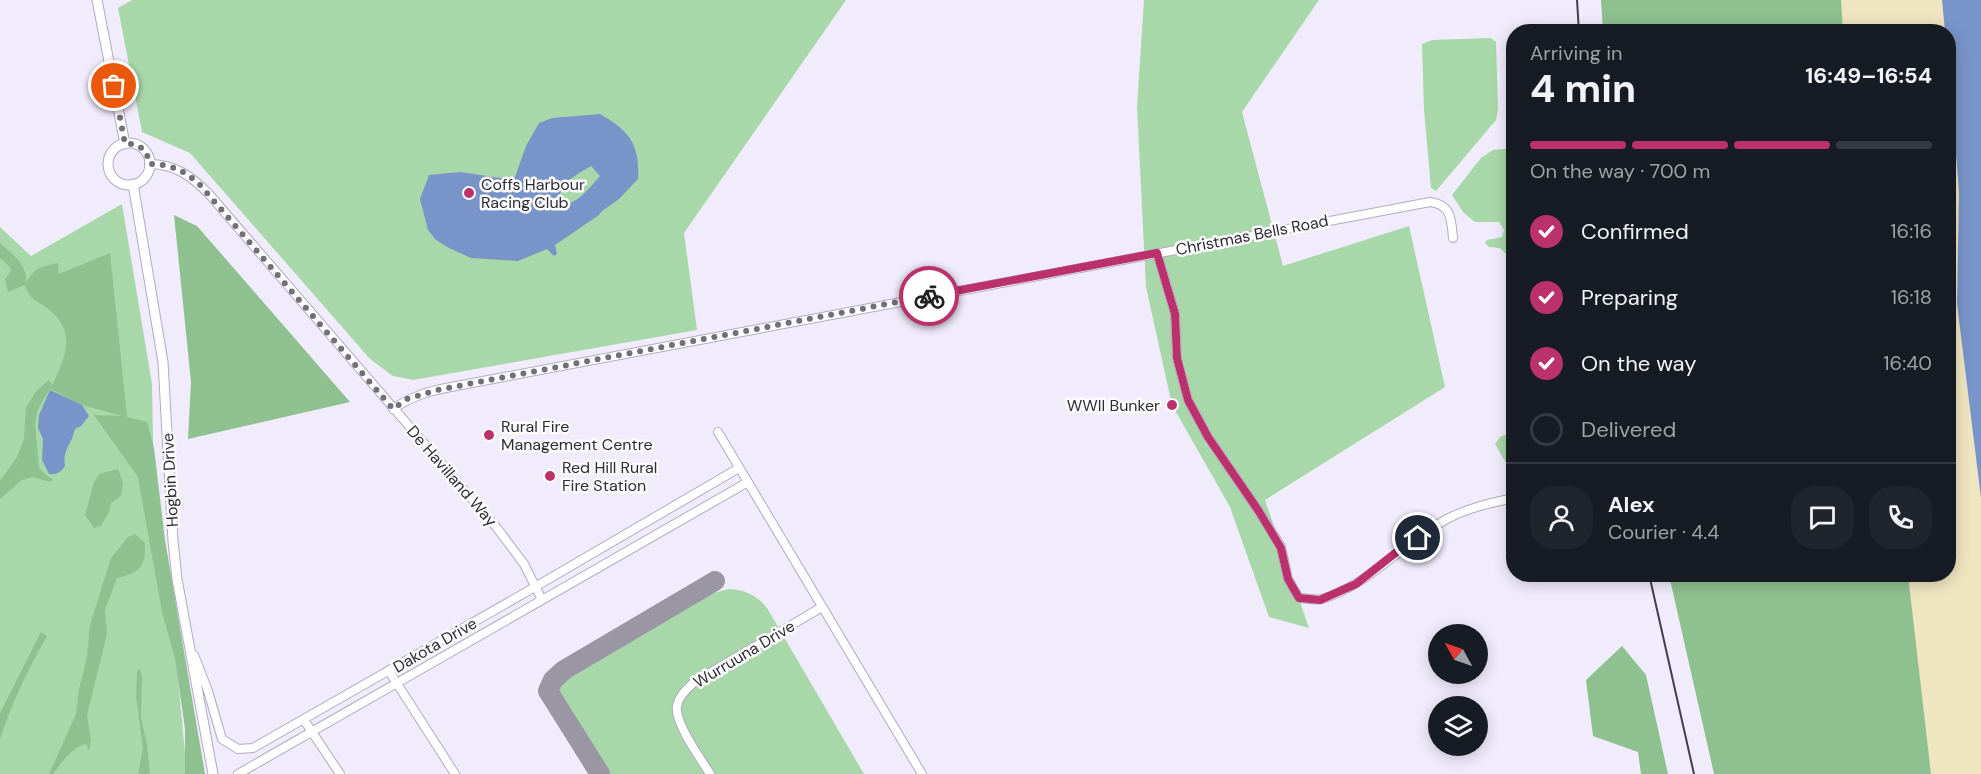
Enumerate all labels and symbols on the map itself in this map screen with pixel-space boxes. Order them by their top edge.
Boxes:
pin [88,60,139,111]
place label: Coffs Harbour Racing Club [481,174,585,213]
marker: Coffs Harbour Racing Club [462,186,476,200]
street label: Christmas Bells Road [1174,210,1330,260]
courier [899,266,959,326]
place label: WWII Bunker [1067,395,1160,416]
marker: WWII Bunker [1165,398,1179,412]
place label: Rural Fire Management Centre [501,416,653,455]
street label: De Havilland Way [402,421,502,531]
marker: Rural Fire Management Centre [482,428,496,442]
street label: Hogbin Drive [157,432,183,528]
place label: Red Hill Rural Fire Station [562,457,657,496]
marker: Red Hill Rural Fire Station [543,469,557,483]
pin [1392,512,1443,563]
street label: Dakota Drive [389,613,481,677]
street label: Wurruuna Drive [689,615,799,693]
north arrow [1428,624,1488,684]

